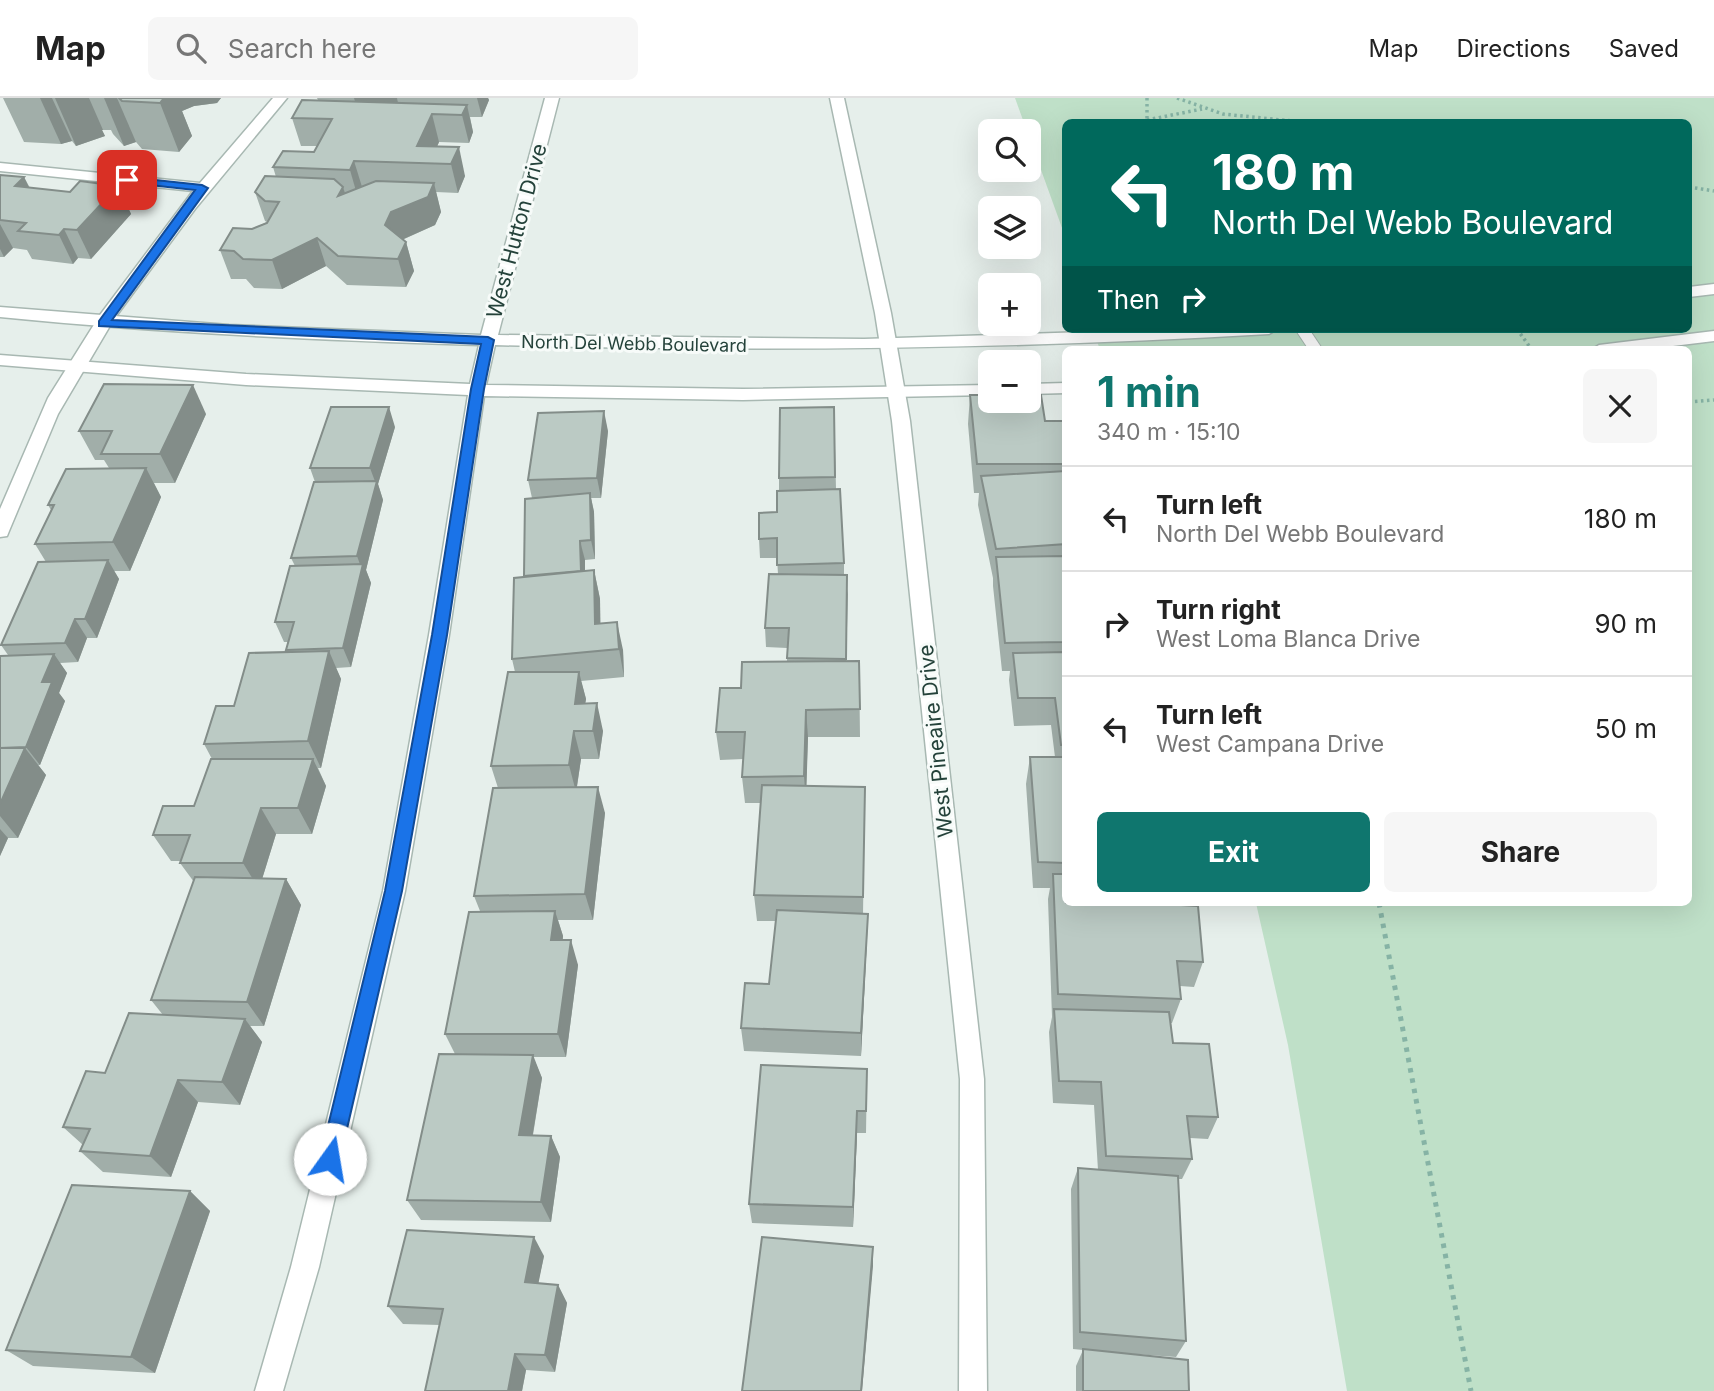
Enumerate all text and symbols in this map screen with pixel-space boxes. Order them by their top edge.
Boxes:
search box [148,17,638,80]
text: Map [35,28,106,68]
icon: search [172,29,210,67]
text: Search here [228,33,376,64]
text: Map [1369,34,1418,63]
text: Directions [1456,34,1571,63]
text: Saved [1609,34,1679,63]
map controls [978,119,1041,413]
button: search [978,119,1041,182]
street label: West Hutton Drive [481,141,552,321]
text: 180 m [1212,143,1354,202]
icon: left [1097,147,1188,238]
pin [97,150,157,210]
icon: arrive [108,161,146,199]
button: layers [978,196,1041,259]
text: North Del Webb Boulevard [1212,203,1613,242]
button: + [978,273,1041,336]
icon: right [1174,280,1212,318]
text: Then [1097,284,1160,315]
street label: North Del Webb Boulevard [521,331,747,356]
button: − [978,350,1041,413]
text: 1 min [1097,366,1201,417]
button: close [1583,369,1657,443]
text: 340 m · 15:10 [1097,418,1241,446]
text: Turn left [1156,489,1262,520]
icon: left [1097,500,1135,538]
text: 180 m [1584,503,1657,534]
text: North Del Webb Boulevard [1156,520,1444,548]
text: Turn right [1156,594,1281,625]
icon: right [1097,605,1135,643]
text: 90 m [1594,608,1657,639]
text: West Loma Blanca Drive [1156,625,1420,653]
street label: West Pineaire Drive [913,643,958,839]
text: Turn left [1156,699,1262,730]
icon: left [1097,710,1135,748]
text: 50 m [1595,713,1657,744]
text: West Campana Drive [1156,730,1384,758]
button: Exit [1097,812,1370,892]
button: Share [1384,812,1657,892]
position arrow [293,1122,367,1196]

